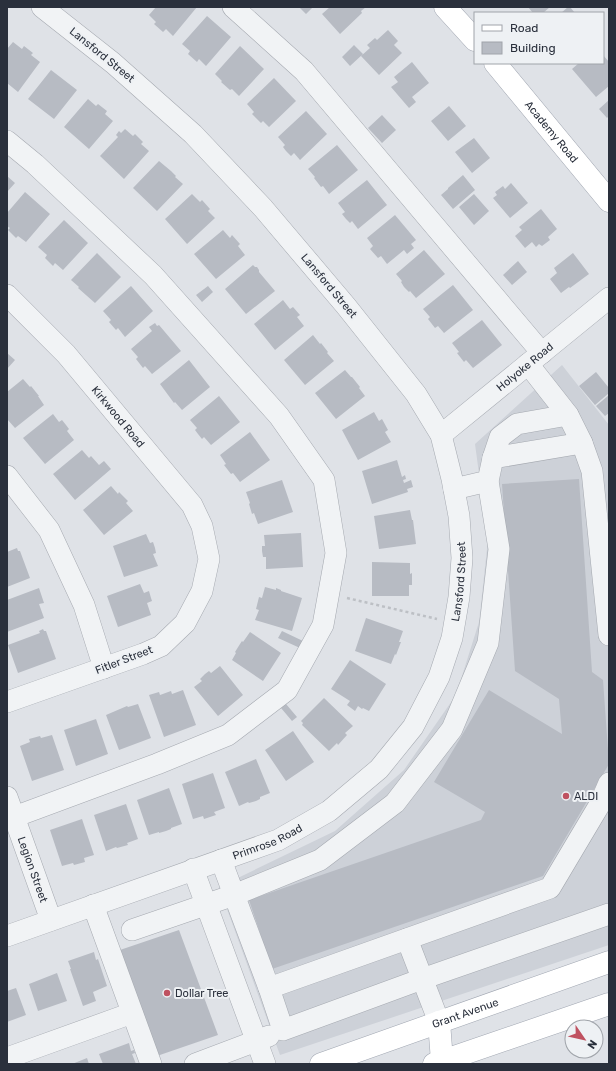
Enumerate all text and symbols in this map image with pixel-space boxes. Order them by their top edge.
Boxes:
legend [474,12,604,64]
text: Road [510,21,538,35]
street label: Lansford Street [67,25,138,86]
text: Building [510,41,556,55]
street label: Academy Road [522,98,581,165]
street label: Lansford Street [298,251,360,321]
street label: Holyoke Road [494,340,556,394]
street label: Kirkwood Road [89,383,148,450]
street label: Lansford Street [448,540,469,622]
street label: Fitler Street [93,643,155,677]
place label: ALDI [574,790,598,803]
marker: ALDI [561,791,571,801]
street label: Primrose Road [231,821,305,862]
street label: Legion Street [15,835,51,905]
place label: Dollar Tree [175,987,229,1000]
marker: Dollar Tree [162,988,172,998]
street label: Grant Avenue [430,995,500,1031]
north arrow [564,1019,604,1059]
text: N [584,1037,599,1051]

